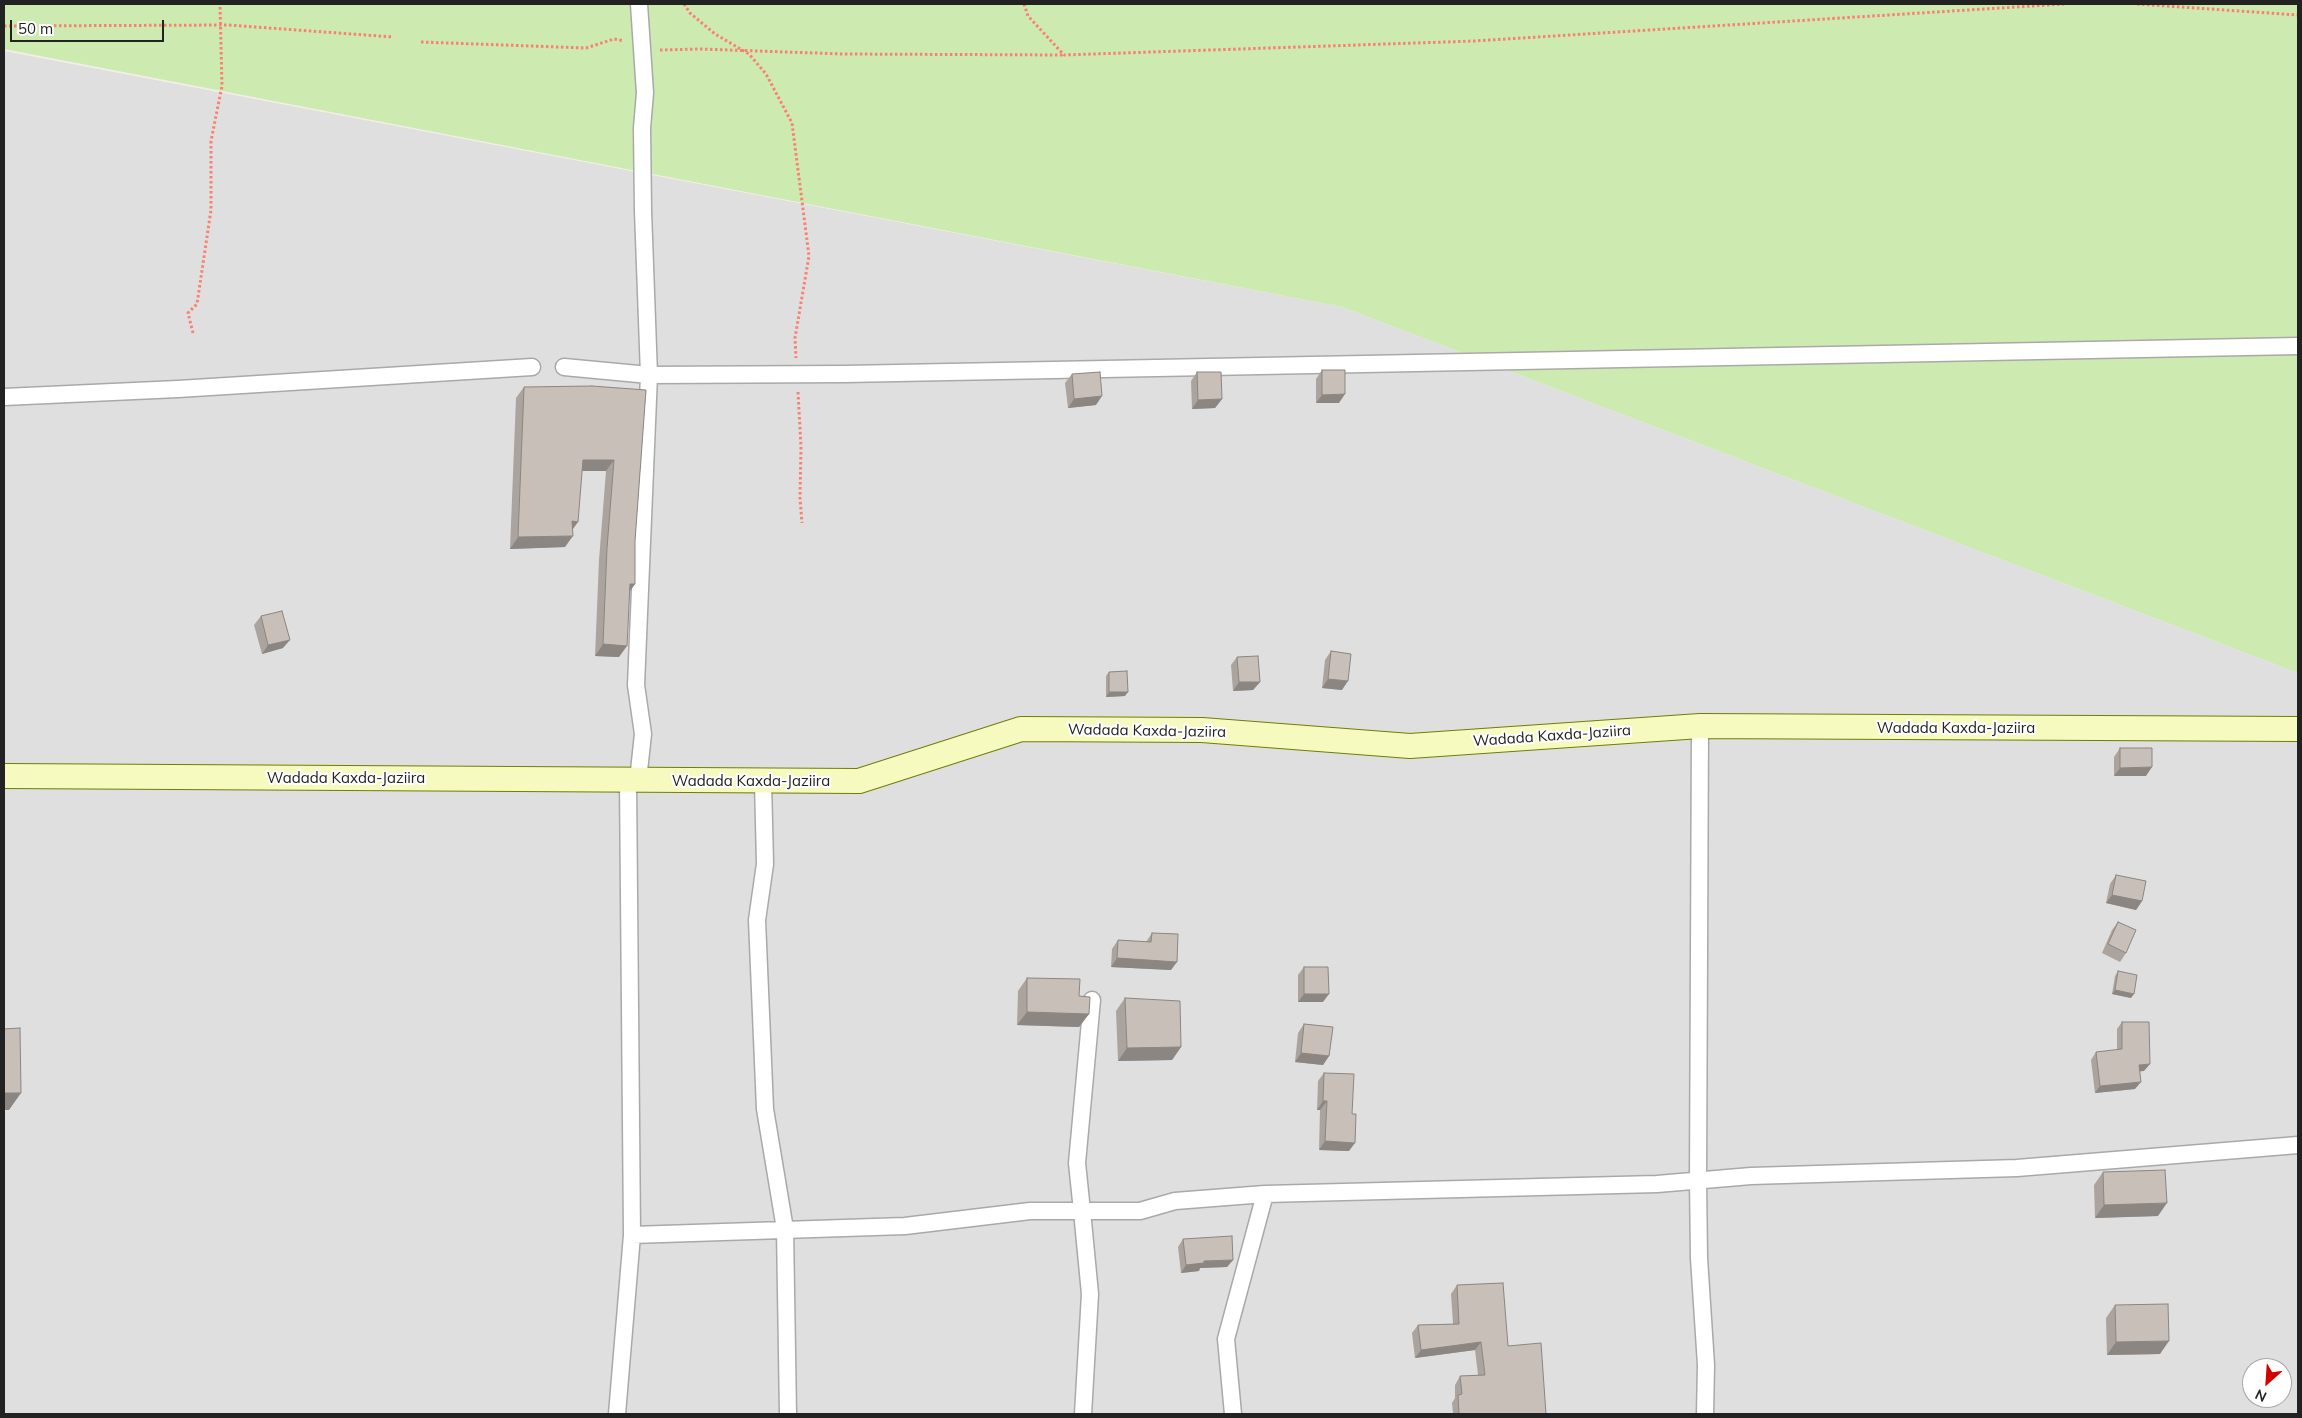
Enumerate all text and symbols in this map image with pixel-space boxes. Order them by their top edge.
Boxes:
scale bar [12,10,166,42]
text: 50 m [18,19,53,38]
street label: Wadada Kaxda-Jaziira [1877,719,2035,737]
street label: Wadada Kaxda-Jaziira [1068,721,1226,741]
street label: Wadada Kaxda-Jaziira [1472,721,1632,751]
street label: Wadada Kaxda-Jaziira [267,769,425,787]
street label: Wadada Kaxda-Jaziira [672,772,830,790]
north arrow [2242,1358,2292,1408]
text: N [2252,1385,2270,1406]

